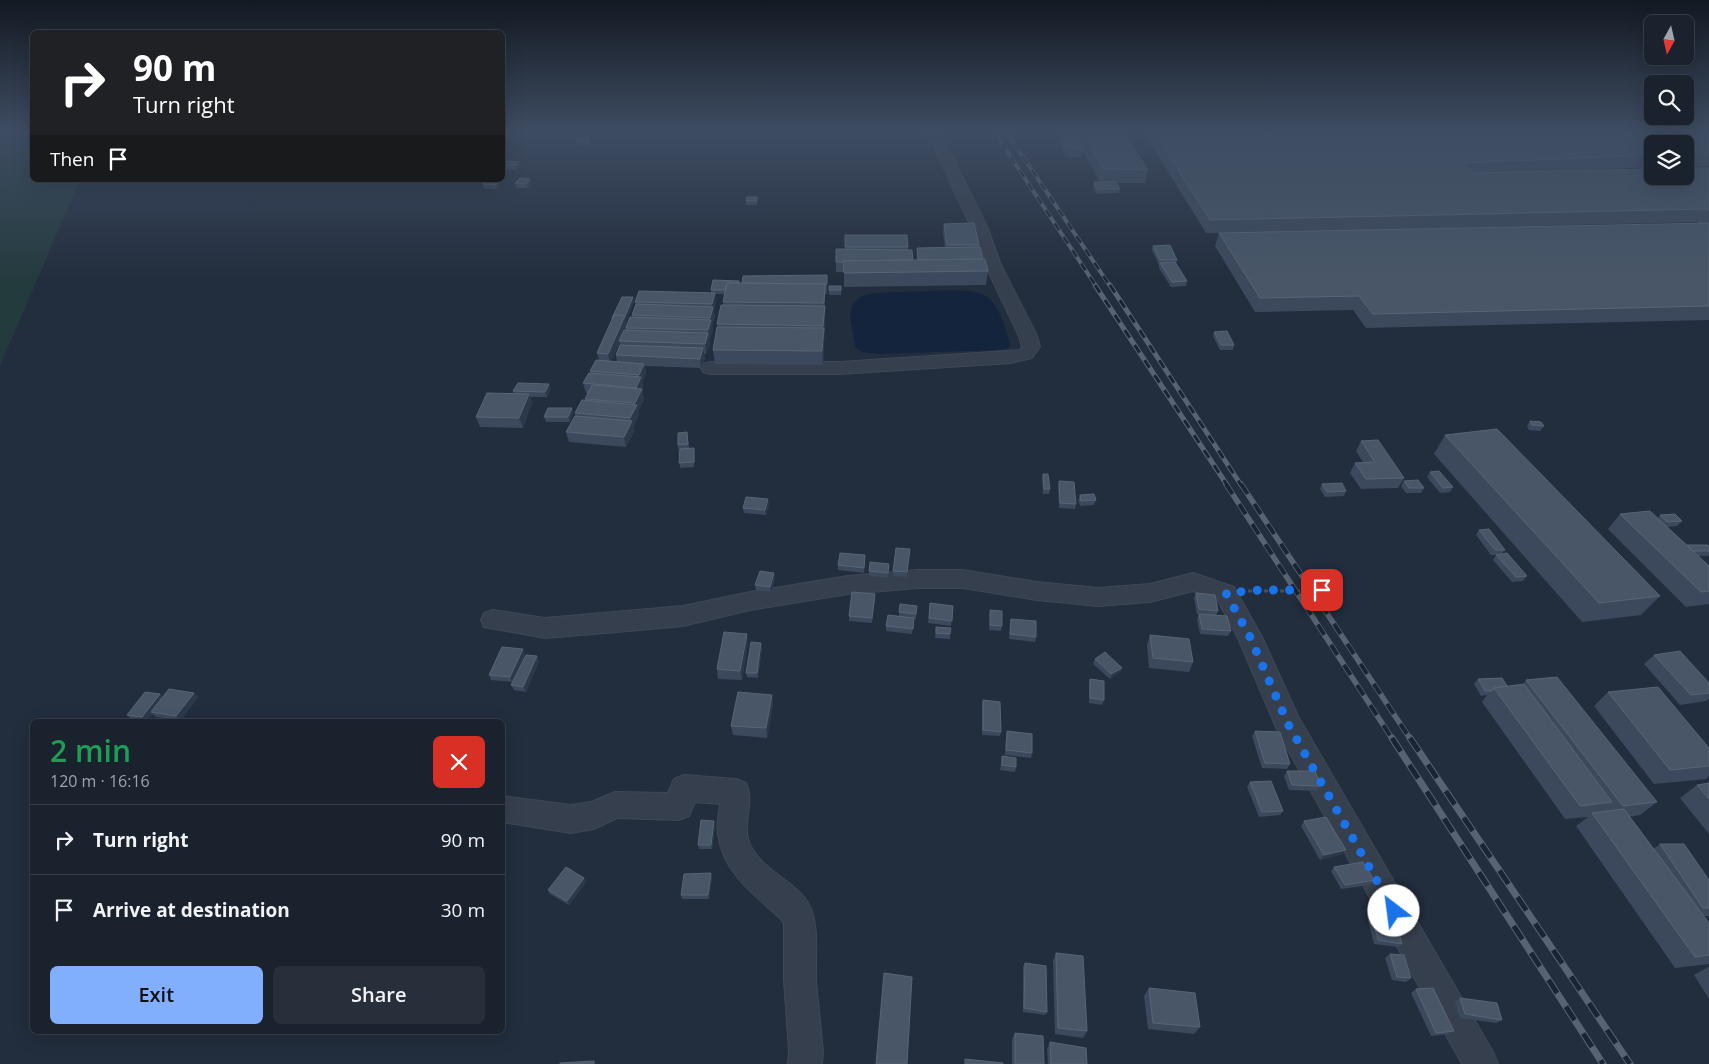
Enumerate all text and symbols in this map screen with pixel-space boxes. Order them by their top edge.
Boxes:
north arrow [1644,15,1694,65]
map controls [1644,15,1694,185]
text: 90 m [133,44,216,91]
icon: right [50,50,115,115]
button: search [1644,75,1694,125]
text: Turn right [133,89,235,119]
button: layers [1644,135,1694,185]
icon: arrive [104,145,132,173]
text: Then [50,146,94,172]
pin [1301,569,1343,611]
icon: arrive [1308,576,1336,604]
text: 2 min [50,730,131,771]
button: close [433,736,485,788]
text: 120 m · 16:16 [50,770,150,792]
icon: right [50,826,78,854]
text: Turn right [93,827,188,853]
text: 90 m [441,827,485,853]
position arrow [1367,884,1419,936]
icon: arrive [50,896,78,924]
text: Arrive at destination [93,897,290,923]
text: 30 m [441,897,485,923]
button: Exit [50,966,263,1024]
button: Share [273,966,485,1024]

